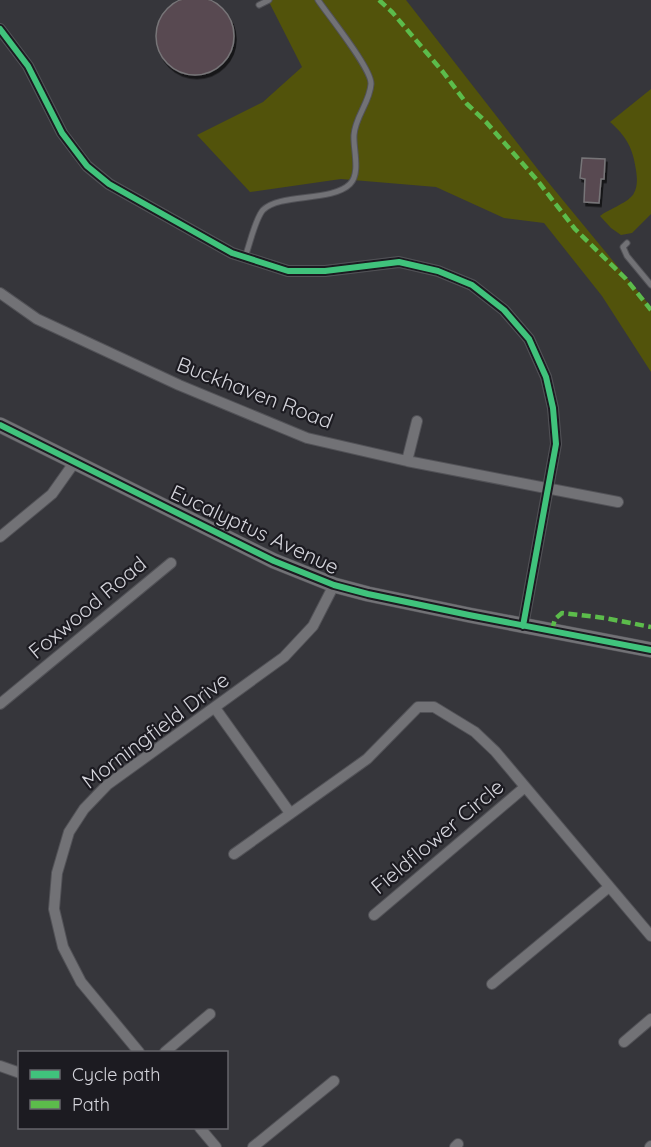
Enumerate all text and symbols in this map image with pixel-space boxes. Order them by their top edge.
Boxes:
street label: Buckhaven Road [173,350,337,434]
street label: Eucalyptus Avenue [167,479,343,579]
street label: Foxwood Road [23,550,151,664]
street label: Morningfield Drive [76,666,234,794]
street label: Fieldflower Circle [365,773,509,899]
legend [18,1051,228,1129]
text: Cycle path [72,1063,160,1086]
text: Path [72,1093,110,1116]

